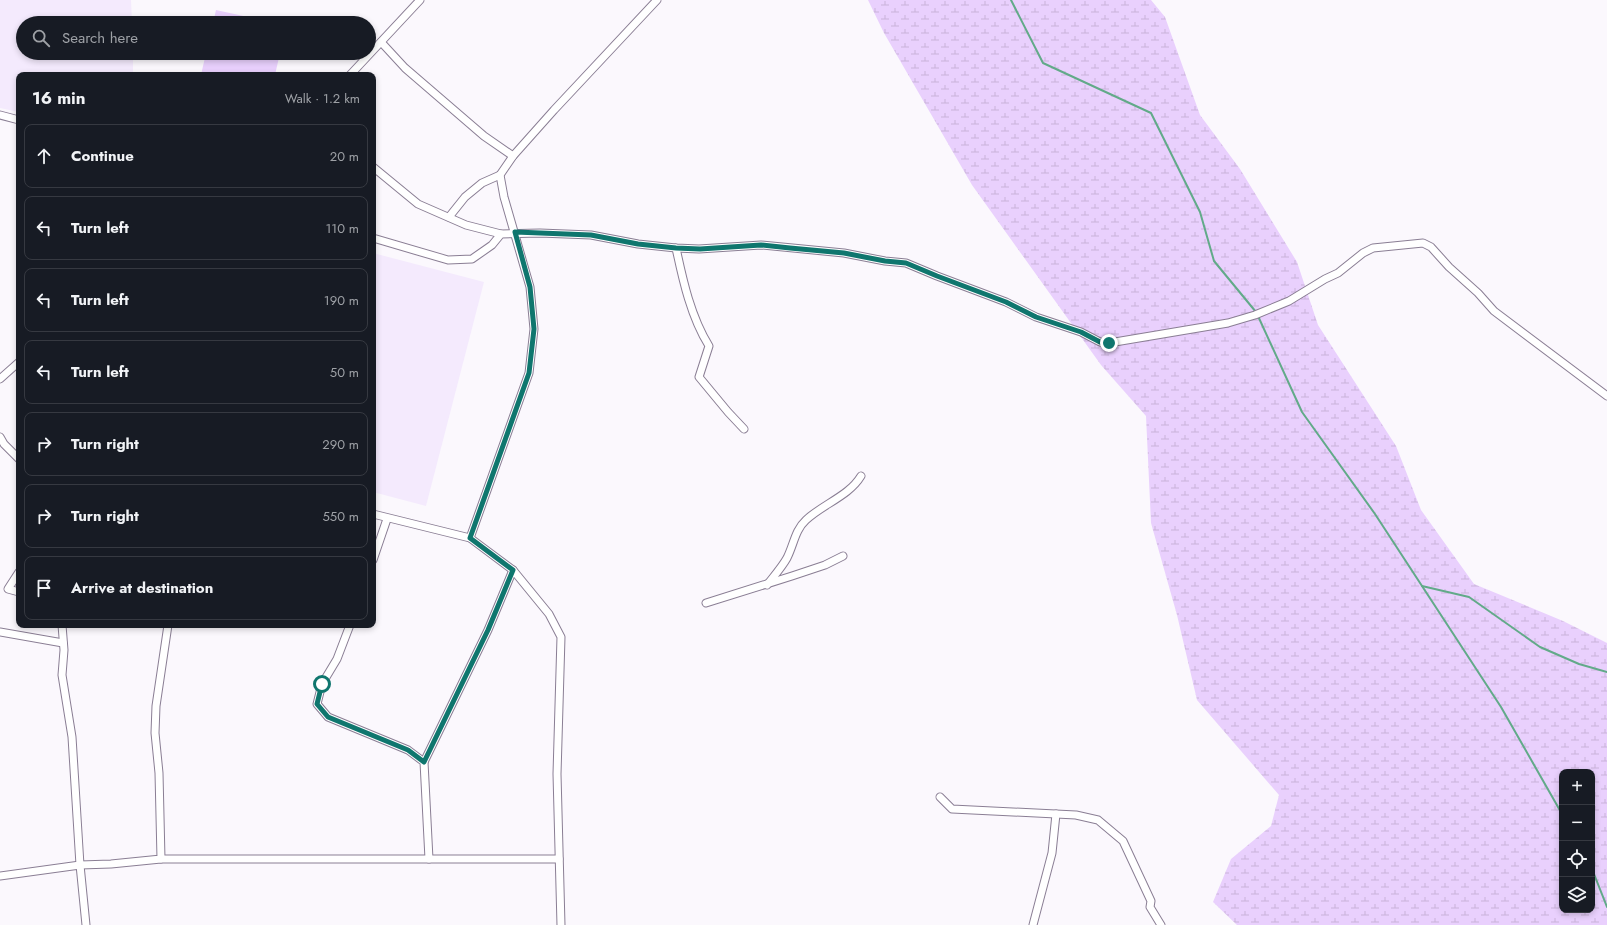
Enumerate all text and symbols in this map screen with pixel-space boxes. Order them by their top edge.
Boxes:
search box [16,16,376,60]
icon: search [30,27,52,49]
text: Search here [62,27,138,49]
text: 16 min [32,86,86,110]
text: Walk · 1.2 km [285,89,360,108]
icon: ahead [33,145,55,167]
text: Continue [71,145,134,167]
text: 20 m [330,147,359,166]
icon: left [33,217,55,239]
text: Turn left [71,217,129,239]
text: 110 m [325,219,359,238]
icon: left [33,289,55,311]
text: Turn left [71,289,129,311]
text: 190 m [324,291,359,310]
route end [1100,334,1118,352]
icon: left [33,361,55,383]
text: Turn left [71,361,129,383]
text: 50 m [330,363,359,382]
icon: right [33,433,55,455]
text: Turn right [71,433,139,455]
text: 290 m [322,435,359,454]
icon: right [33,505,55,527]
text: Turn right [71,505,139,527]
text: 550 m [322,507,359,526]
icon: arrive [33,577,55,599]
text: Arrive at destination [71,577,213,599]
route start [313,675,331,693]
map controls [1559,769,1595,913]
button: + [1559,769,1595,805]
button: − [1559,805,1595,841]
button: locate [1559,841,1595,877]
button: layers [1559,877,1595,913]

